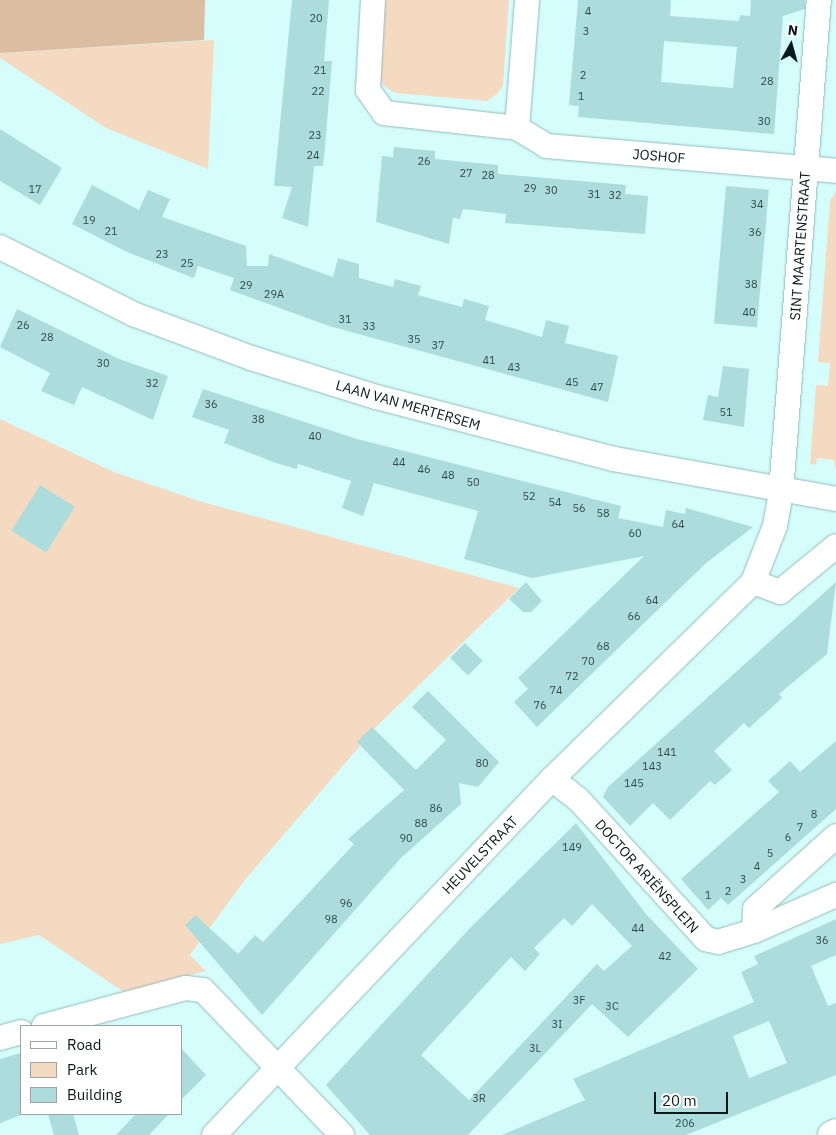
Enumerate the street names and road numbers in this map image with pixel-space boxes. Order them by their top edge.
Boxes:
street label: JOSHOF [632,145,686,167]
street label: SINT MAARTENSTRAAT [786,171,814,321]
street label: LAAN VAN MERTERSEM [334,376,482,434]
street label: HEUVELSTRAAT [439,813,521,897]
street label: DOCTOR ARIËNSPLEIN [592,816,702,936]

